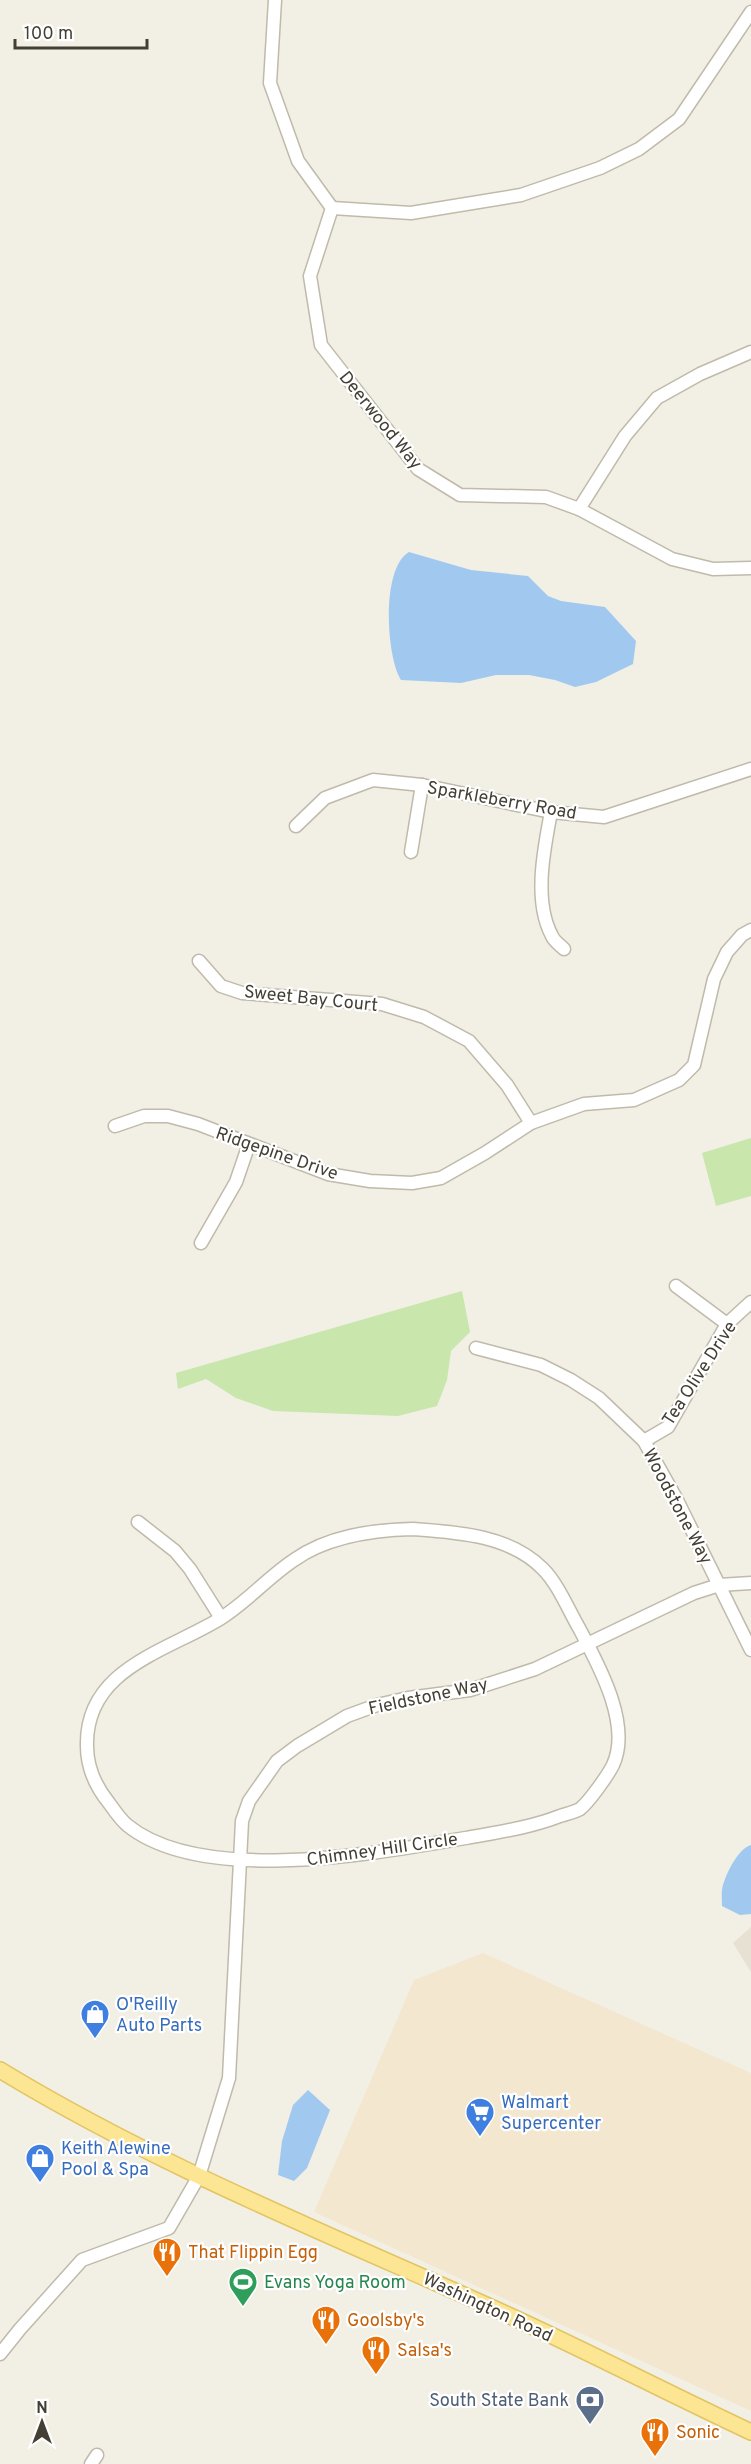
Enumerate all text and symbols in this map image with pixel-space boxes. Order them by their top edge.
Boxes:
scale bar [15,12,147,50]
text: 100 m [24,23,73,46]
street label: Deerwood Way [333,367,427,475]
street label: Sparkleberry Road [425,777,578,826]
street label: Sweet Bay Court [243,981,379,1018]
street label: Ridgepine Drive [212,1123,341,1186]
street label: Tea Olive Drive [658,1317,743,1431]
street label: Woodstone Way [636,1445,717,1569]
street label: Fieldstone Way [366,1674,490,1721]
street label: Chimney Hill Circle [305,1828,459,1872]
place label: O'Reilly Auto Parts [116,1994,202,2038]
shop icon: O'Reilly Auto Parts [79,1998,111,2040]
place label: Walmart Supercenter [501,2092,601,2136]
supermarket icon: Walmart Supercenter [464,2096,496,2138]
place label: Keith Alewine Pool & Spa [61,2138,171,2182]
shop icon: Keith Alewine Pool & Spa [24,2142,56,2184]
restaurant icon: That Flippin Egg [151,2236,183,2278]
place label: That Flippin Egg [188,2242,318,2265]
sports icon: Evans Yoga Room [227,2266,259,2308]
street label: Washington Road [419,2268,556,2348]
place label: Evans Yoga Room [264,2272,406,2295]
restaurant icon: Goolsby's [310,2304,342,2346]
place label: Goolsby's [347,2310,425,2333]
restaurant icon: Salsa's [360,2334,392,2376]
place label: Salsa's [397,2340,452,2363]
bank icon: South State Bank [574,2384,606,2426]
place label: South State Bank [429,2390,569,2413]
north arrow [12,2392,72,2452]
text: N [36,2399,48,2419]
restaurant icon: Sonic [639,2416,671,2458]
place label: Sonic [676,2422,720,2445]

